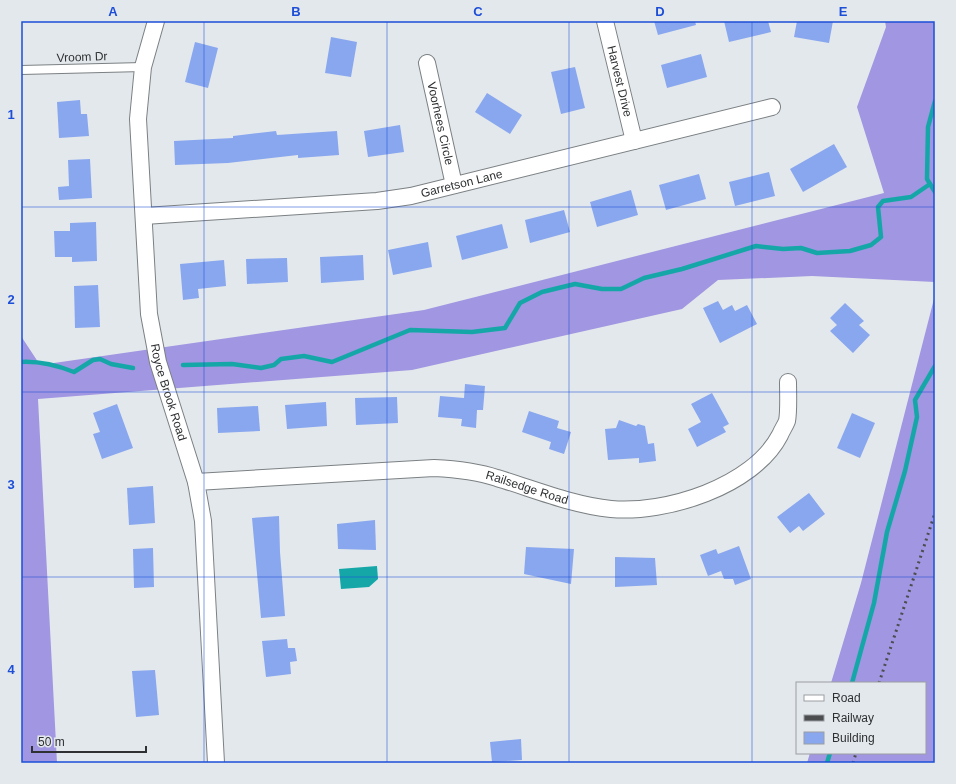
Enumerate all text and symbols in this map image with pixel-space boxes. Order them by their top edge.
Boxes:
text: A [108,4,118,19]
text: B [291,4,301,19]
text: C [473,4,483,19]
text: D [655,4,665,19]
text: E [839,4,848,19]
street label: Harvest Drive [604,44,635,119]
street label: Vroom Dr [56,49,108,65]
street label: Voorhees Circle [424,81,456,167]
text: 1 [7,107,15,122]
street label: Garretson Lane [419,167,504,200]
text: 2 [7,292,15,307]
street label: Royce Brook Road [148,342,190,443]
street label: Railsedge Road [484,468,570,507]
text: 3 [7,477,15,492]
text: 4 [7,662,15,677]
legend [796,682,926,754]
text: Road [832,691,861,705]
text: Railway [832,711,874,725]
scale bar [32,728,146,754]
text: Building [832,731,875,745]
text: 50 m [38,735,65,749]

